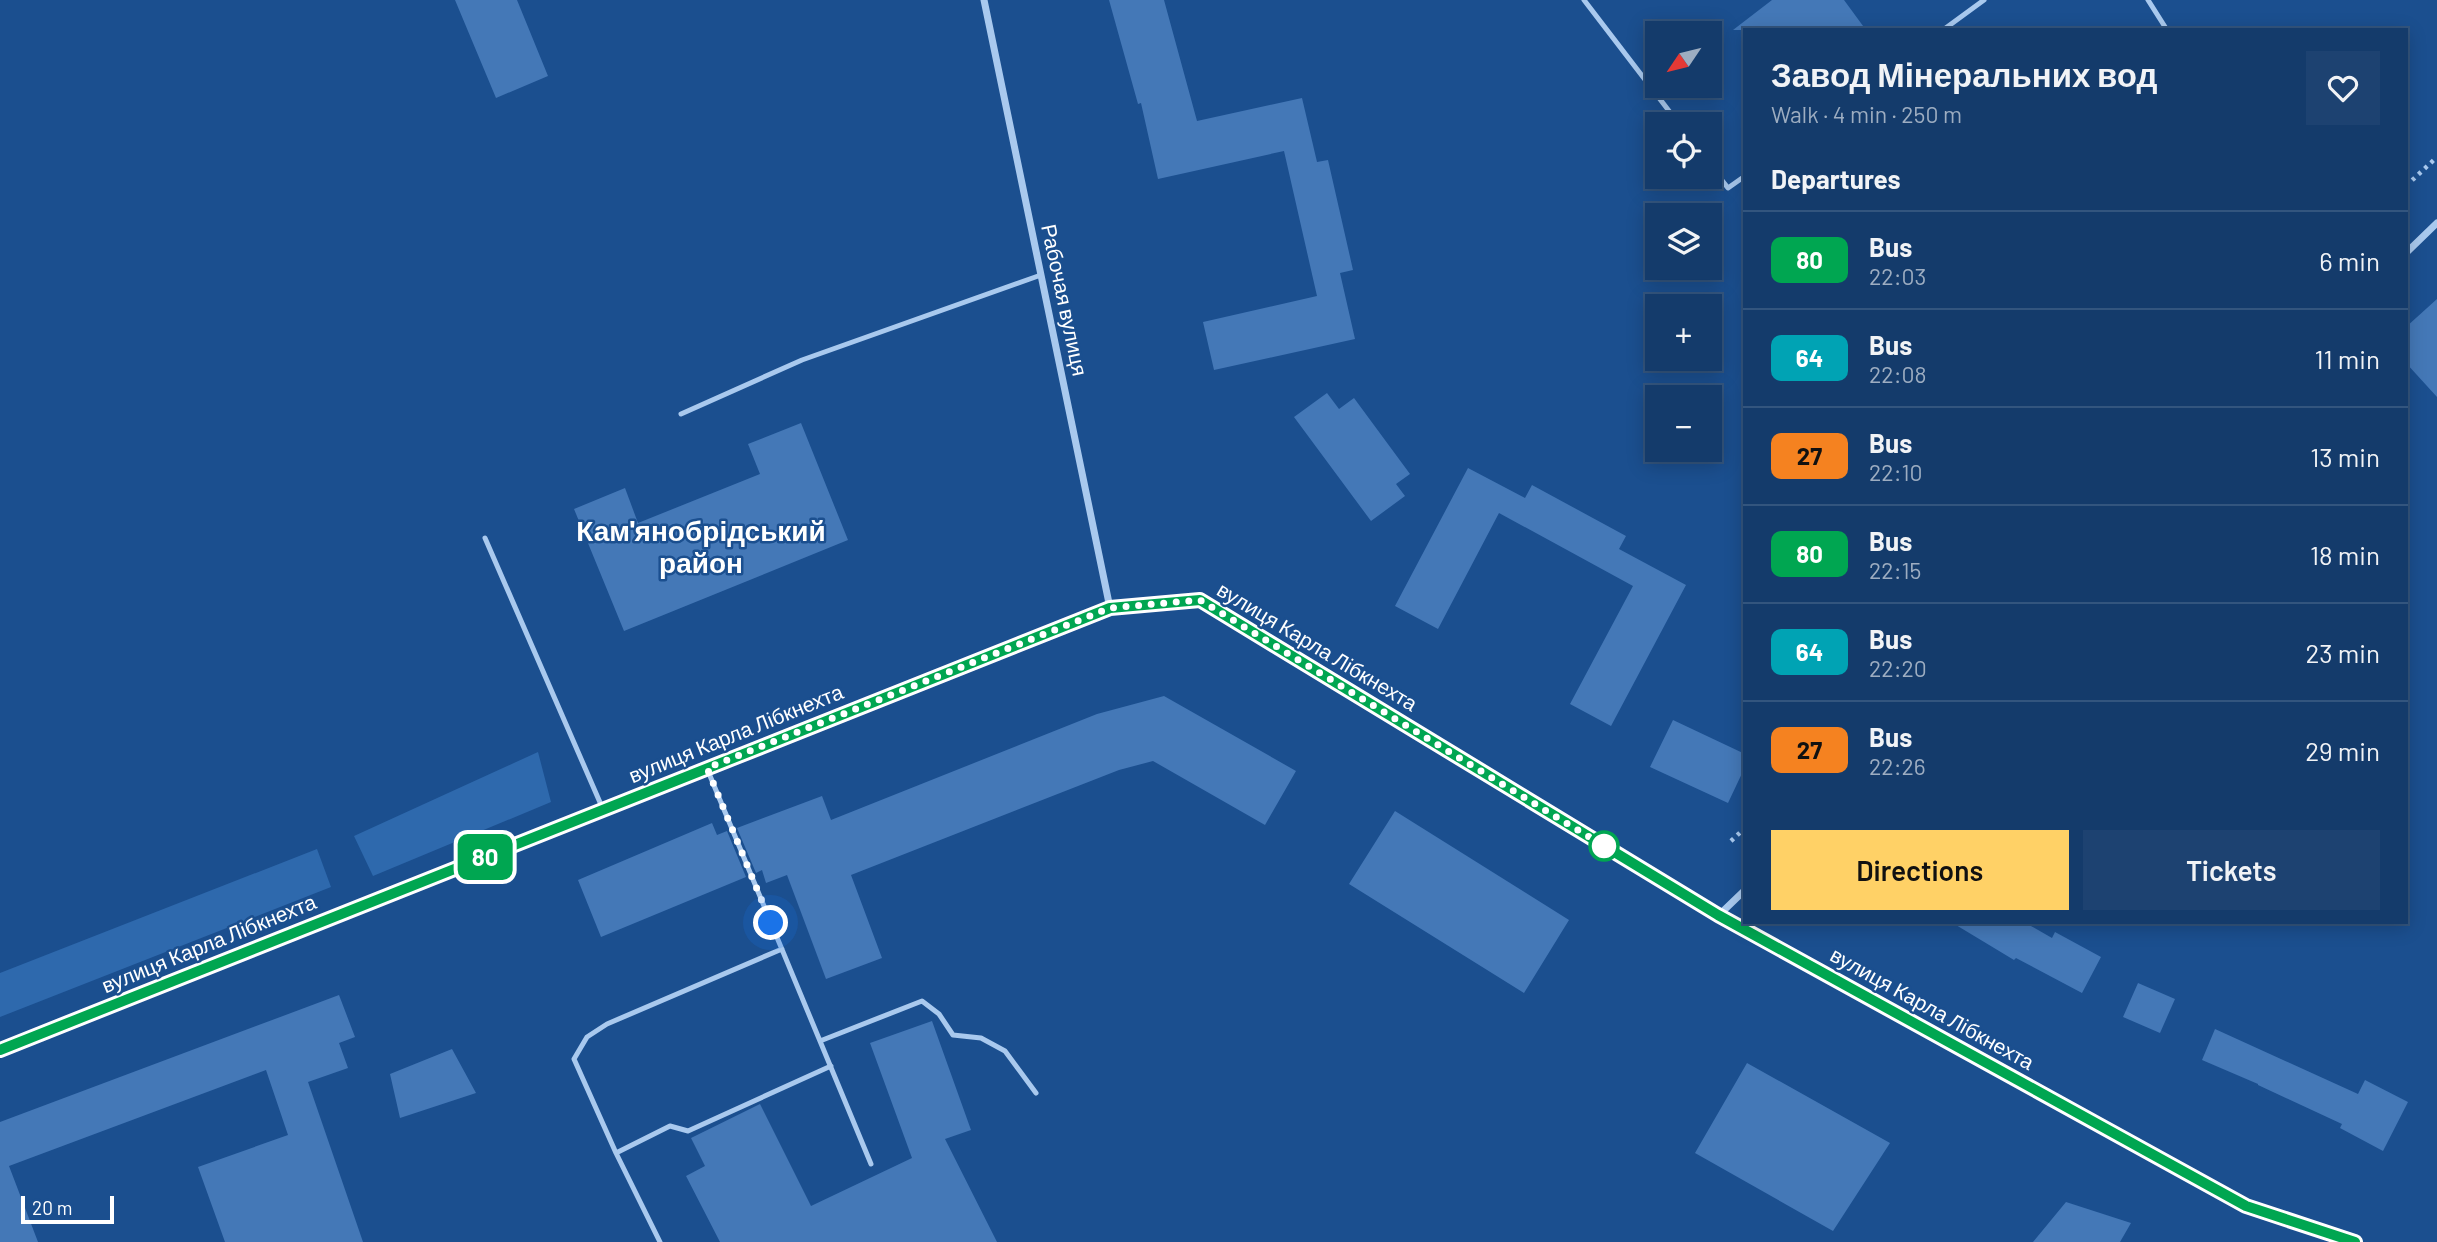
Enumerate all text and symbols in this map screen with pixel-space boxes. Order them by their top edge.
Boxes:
north arrow [1645,21,1722,98]
map controls [1645,21,1722,462]
button: heart [2306,51,2380,125]
text: Завод Мінеральних вод [1771,54,2158,94]
text: Walk · 4 min · 250 m [1771,100,1962,128]
button: locate [1645,112,1722,189]
text: Departures [1771,163,1901,194]
button: layers [1645,203,1722,280]
street label: Рабочая вулиця [1037,222,1094,378]
text: Bus [1869,231,1912,262]
text: 80 [1796,245,1823,274]
text: 6 min [2319,245,2380,276]
text: 22:03 [1869,262,1926,290]
button: + [1645,294,1722,371]
text: Bus [1869,329,1912,360]
text: 64 [1796,343,1823,372]
text: 11 min [2314,343,2380,374]
text: 22:08 [1869,360,1926,388]
button: − [1645,385,1722,462]
text: Bus [1869,427,1912,458]
text: 27 [1797,441,1822,470]
text: 13 min [2310,441,2380,472]
text: 22:10 [1869,458,1923,486]
district label: Кам'янобрідський район [576,513,826,579]
text: Bus [1869,525,1912,556]
text: 80 [1796,539,1823,568]
text: 18 min [2310,539,2380,570]
text: 22:15 [1869,556,1921,584]
street label: вулиця Карла Лібкнехта [1213,576,1423,716]
text: Bus [1869,623,1912,654]
text: 64 [1796,637,1823,666]
text: 23 min [2305,637,2380,668]
text: 22:20 [1869,654,1927,682]
street label: вулиця Карла Лібкнехта [625,678,847,787]
text: Bus [1869,721,1912,752]
text: 27 [1797,735,1822,764]
text: 29 min [2305,735,2380,766]
text: 22:26 [1869,752,1926,780]
button: Directions [1771,830,2069,910]
button: Tickets [2083,830,2380,910]
unlabelled marker [1589,831,1619,861]
line badge: 80 [454,834,516,880]
text: 80 [472,842,498,871]
street label: вулиця Карла Лібкнехта [98,888,320,997]
your location [753,905,788,940]
street label: вулиця Карла Лібкнехта [1826,941,2039,1074]
scale bar [21,1193,114,1225]
text: 20 m [32,1196,72,1219]

